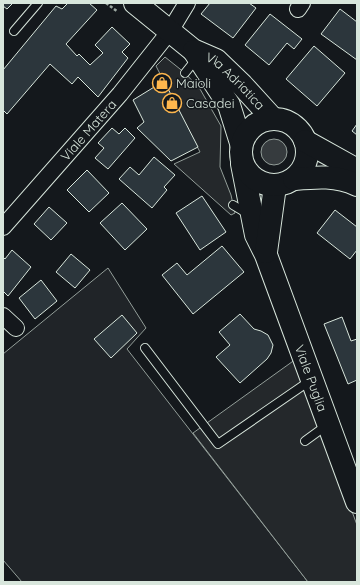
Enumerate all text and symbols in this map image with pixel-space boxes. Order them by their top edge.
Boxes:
street label: Via Adriatica [204,49,269,113]
shop icon: Maioli [151,72,173,94]
place label: Maioli [176,75,211,91]
shop icon: Casadei [161,92,183,114]
place label: Casadei [186,95,234,111]
street label: Viale Matera [57,96,119,164]
street label: Viale Puglia [292,343,331,414]

